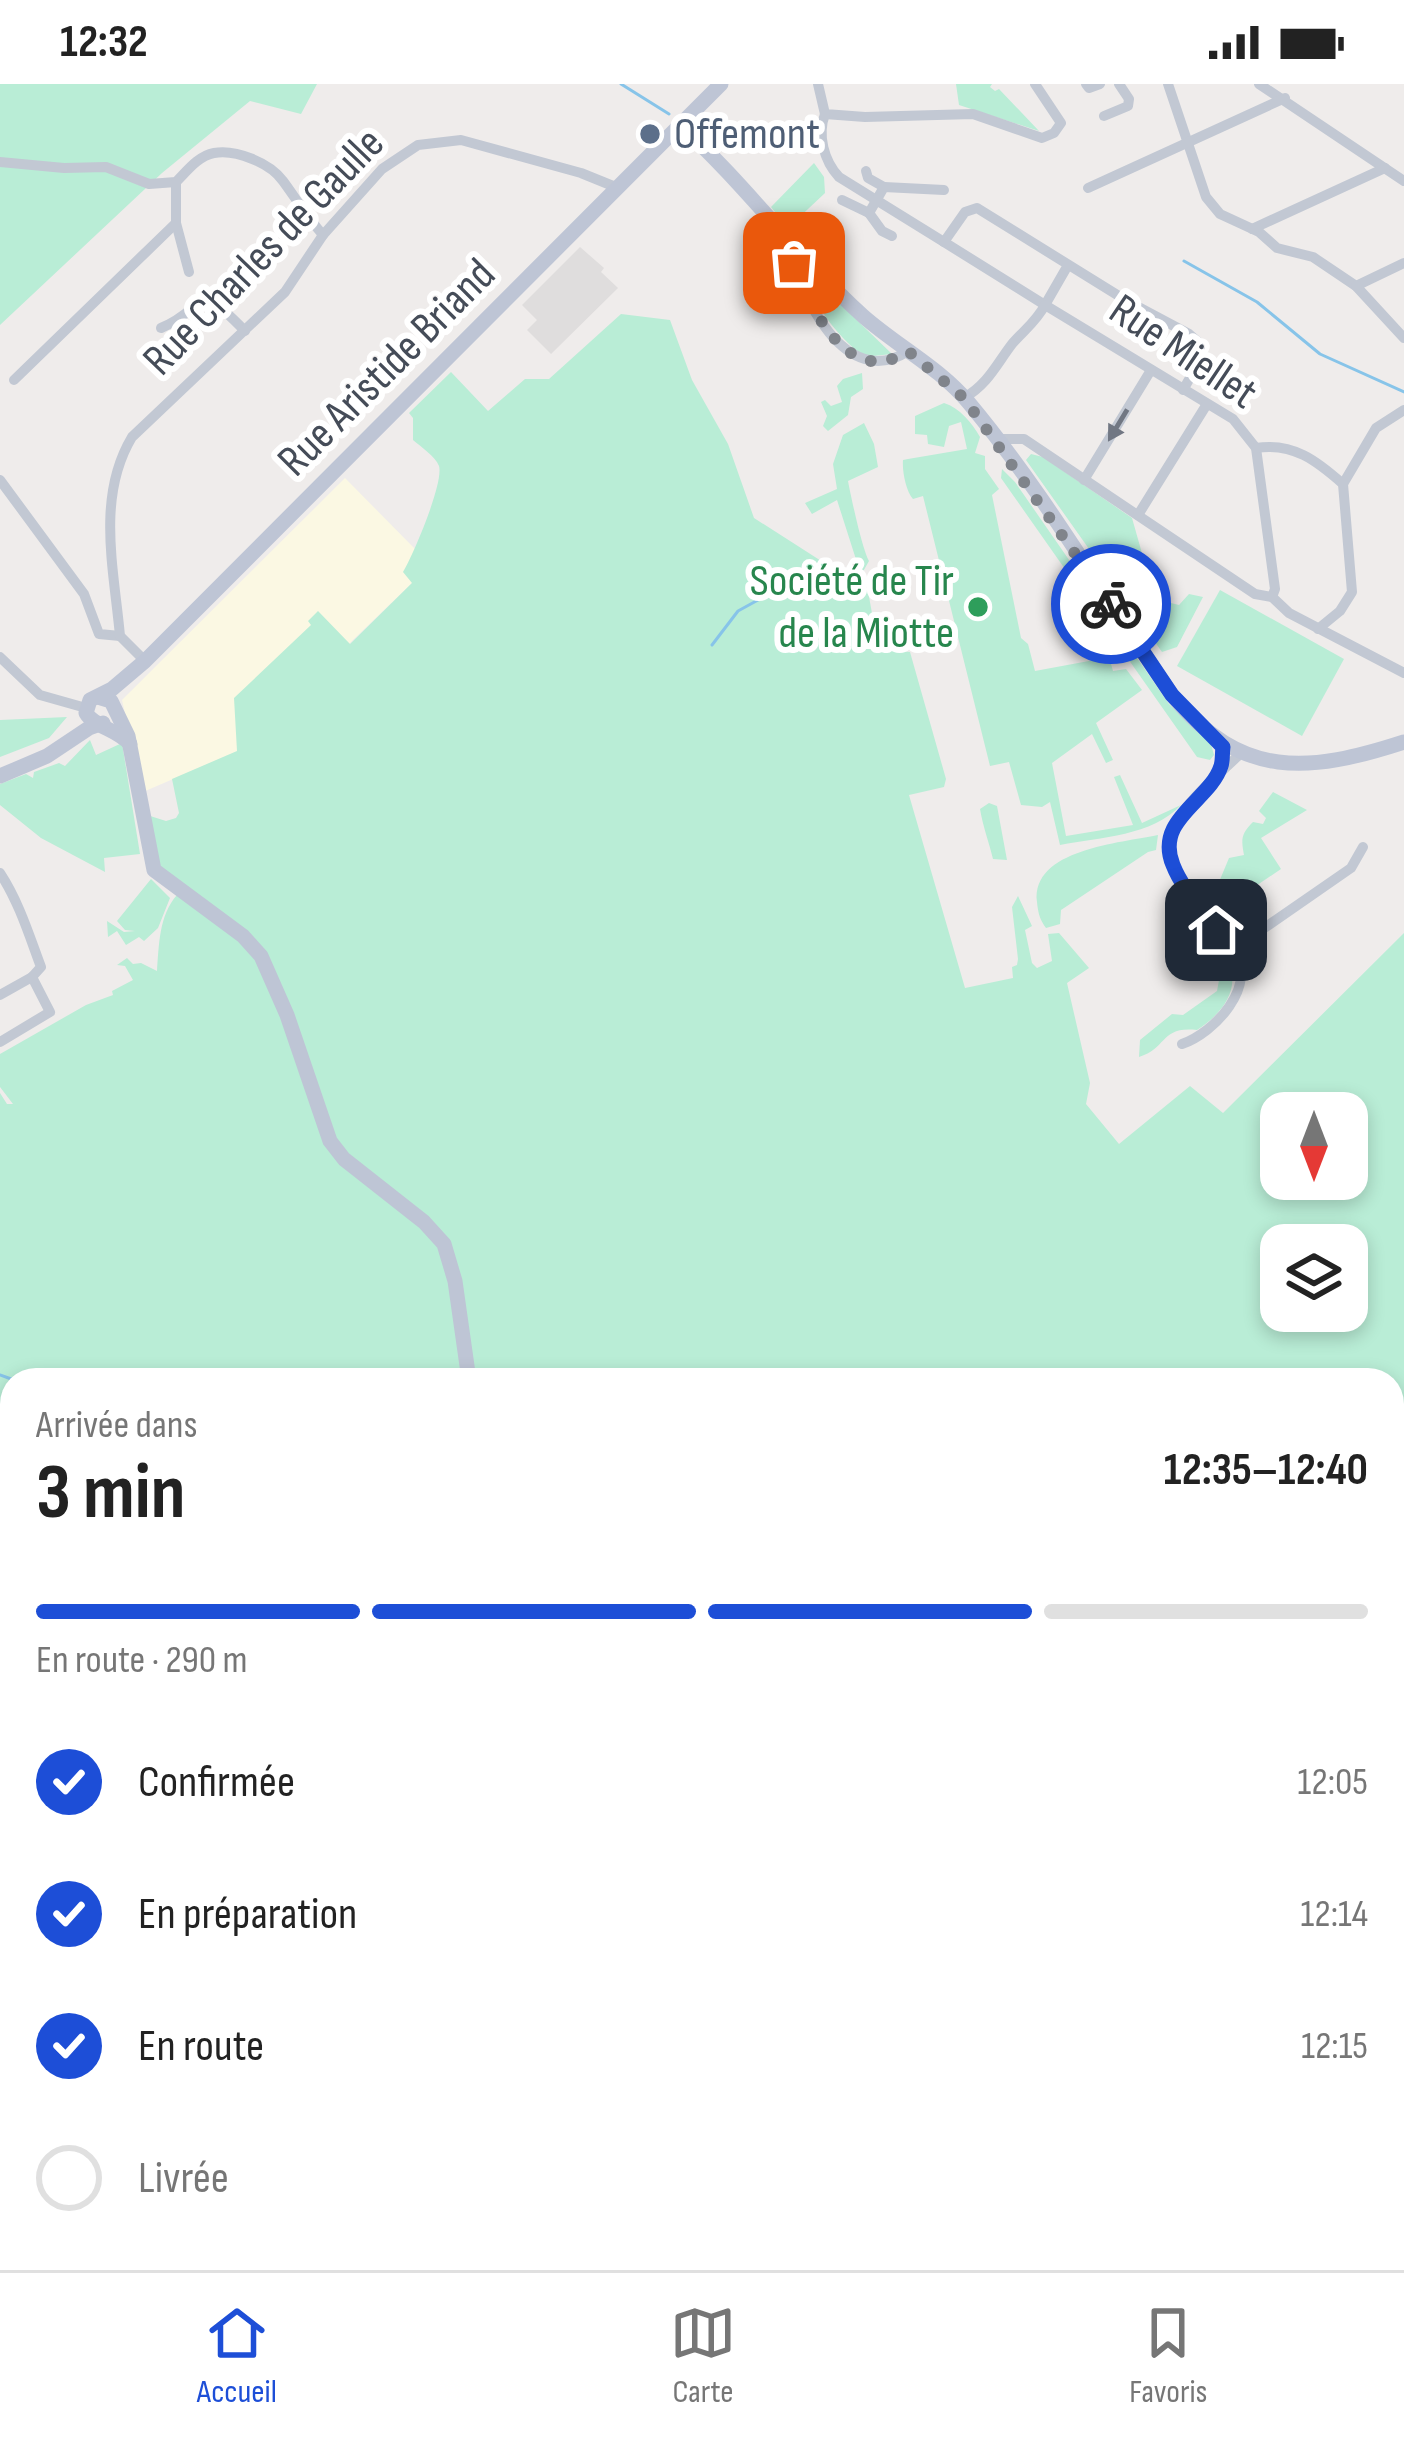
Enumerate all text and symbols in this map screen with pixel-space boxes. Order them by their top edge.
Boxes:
text: 12:32 [60,15,148,70]
place label: Offemont [674,107,820,162]
street label: Rue Charles de Gaulle [132,117,396,387]
marker: Offemont [637,121,663,147]
pin [743,212,845,314]
icon: bag [761,230,827,296]
street label: Rue Aristide Briand [267,248,507,488]
street label: Rue Miellet [1099,283,1267,421]
one-way arrow [1108,408,1129,442]
courier [1051,544,1171,664]
place label: Société de Tir de la Miotte [750,554,954,661]
icon: bike [1078,571,1144,637]
marker: Société de Tir de la Miotte [965,594,991,620]
pin [1165,879,1267,981]
icon: home [1183,897,1249,963]
north arrow [1260,1092,1368,1200]
map controls [1260,1092,1368,1332]
button: layers [1260,1224,1368,1332]
text: Arrivée dans [36,1402,197,1449]
text: 12:35–12:40 [1164,1443,1368,1498]
text: 3 min [36,1447,185,1540]
text: En route · 290 m [36,1637,247,1684]
icon: check [36,1749,102,1815]
text: Confirmée [138,1755,295,1810]
text: 12:05 [1297,1759,1368,1806]
icon: check [36,1881,102,1947]
text: En préparation [138,1887,357,1942]
text: 12:14 [1301,1891,1368,1938]
icon: check [36,2013,102,2079]
text: En route [138,2019,264,2074]
text: 12:15 [1301,2023,1368,2070]
text: Livrée [138,2151,229,2206]
tab: Accueil [197,2300,277,2412]
tab: Carte [670,2300,736,2412]
tab: Favoris [1129,2300,1207,2412]

